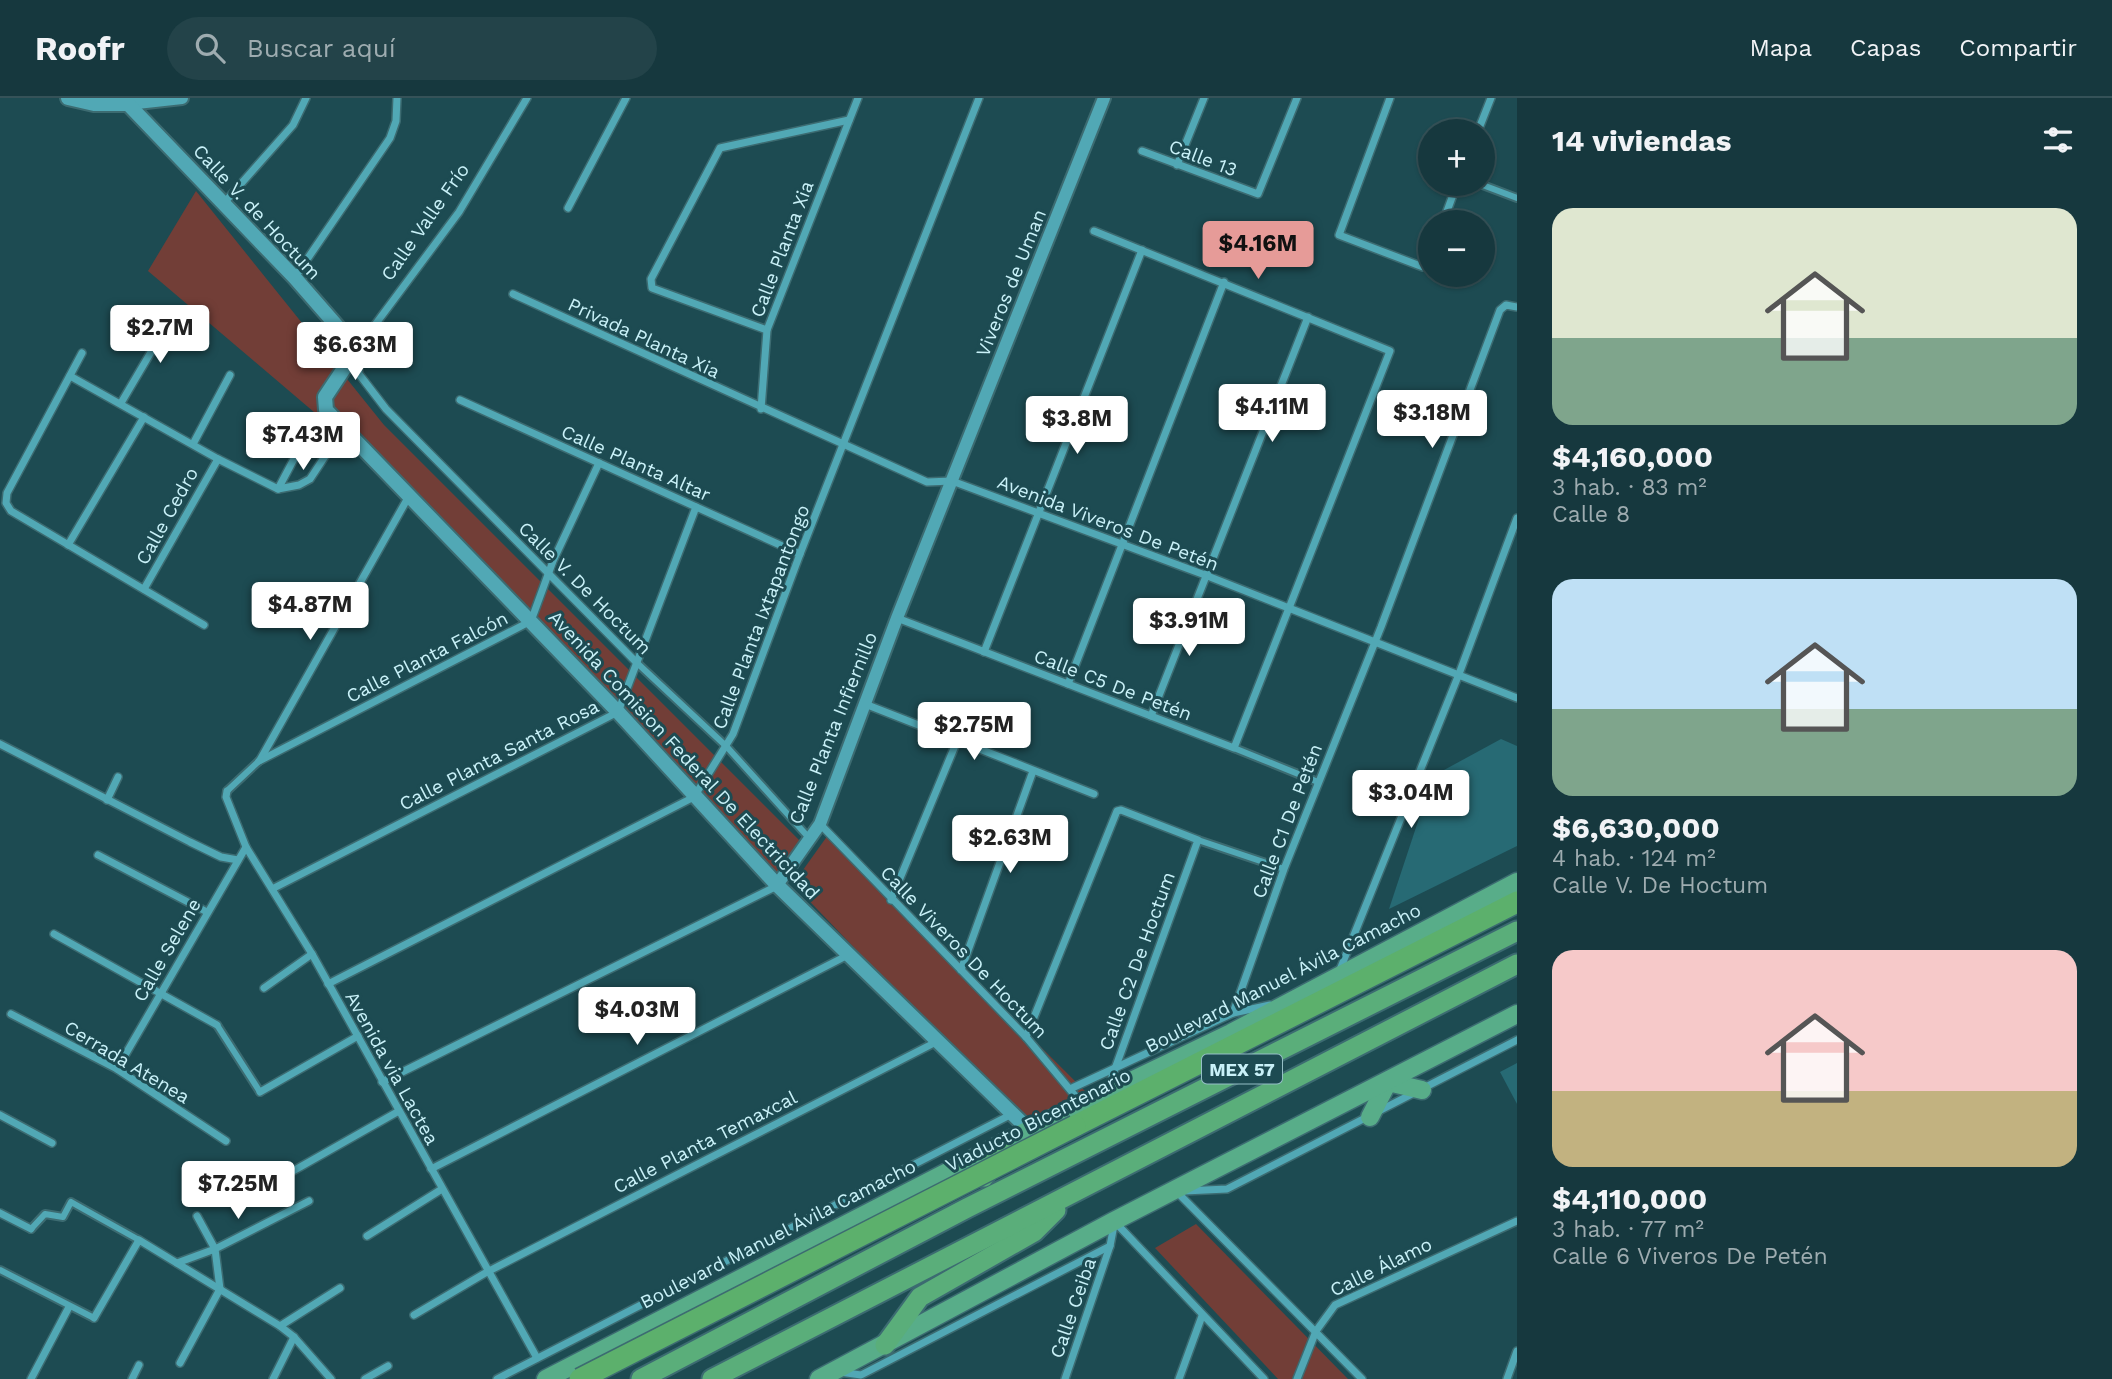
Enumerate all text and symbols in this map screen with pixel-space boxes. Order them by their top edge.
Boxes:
search box [167,17,657,80]
text: Roofr [35,29,125,68]
icon: search [191,29,229,67]
text: Buscar aquí [247,33,396,63]
text: Mapa [1749,34,1812,62]
text: Capas [1850,34,1921,62]
text: Compartir [1959,34,2077,62]
map controls [1418,119,1495,287]
button: + [1418,119,1495,196]
icon: filters [2039,121,2077,159]
text: 14 viviendas [1552,123,1732,158]
street label: Calle 13 [1166,135,1240,181]
street label: Calle V. de Hoctum [188,139,326,285]
street label: Calle Valle Frío [376,159,474,285]
street label: Calle Planta Xia [745,177,819,321]
street label: Viveros de Uman [971,206,1051,360]
button: − [1418,210,1495,287]
pin: $4.16M [1201,222,1315,281]
text: $4.16M [1219,230,1297,257]
icon: home [1752,253,1878,379]
street label: Privada Planta Xia [564,293,724,383]
pin: $2.7M [111,306,209,365]
text: $2.7M [126,314,194,341]
pin: $6.63M [298,322,412,382]
text: $6.63M [313,331,397,358]
pin: $4.11M [1215,384,1329,444]
pin: $3.18M [1375,390,1489,450]
text: $4.11M [1235,393,1309,420]
pin: $3.8M [1028,396,1126,456]
text: $3.18M [1393,399,1471,426]
text: $3.8M [1042,405,1112,432]
pin: $7.43M [246,412,360,472]
street label: Calle Planta Altar [558,420,714,506]
text: $7.43M [262,421,344,448]
text: $4,160,000 [1552,439,1713,474]
street label: Calle Cedro [131,463,203,569]
street label: Avenida Viveros De Petén [994,470,1222,576]
text: 3 hab. · 83 m² [1552,474,1707,501]
street label: Calle Planta Ixtapantongo [707,501,815,733]
text: Calle 8 [1552,501,1630,528]
street label: Calle V. De Hoctum [514,517,656,659]
pin: $4.87M [253,582,367,642]
text: $4.87M [268,591,352,618]
pin: $3.91M [1132,598,1246,658]
street label: Calle Planta Falcón [342,606,512,708]
street label: Avenida Comision Federal De Electricidad [544,606,824,904]
text: $3.91M [1149,607,1229,634]
icon: home [1752,624,1878,750]
street label: Calle Planta Infiernillo [784,628,882,828]
street label: Calle C5 De Petén [1031,644,1195,726]
street label: Calle Planta Santa Rosa [395,694,603,815]
pin: $2.75M [917,702,1031,762]
text: $2.75M [934,711,1014,738]
street label: Calle C1 De Petén [1247,740,1327,902]
pin: $3.04M [1354,770,1468,830]
text: $3.04M [1368,779,1454,806]
text: $6,630,000 [1552,810,1720,845]
pin: $2.63M [953,816,1067,875]
text: $2.63M [968,824,1052,851]
text: 4 hab. · 124 m² [1552,845,1716,872]
street label: Calle Viveros De Hoctum [876,861,1052,1043]
street label: Calle C2 De Hoctum [1094,869,1180,1053]
text: Calle V. De Hoctum [1552,872,1768,899]
street label: Calle Selene [128,894,206,1006]
street label: Boulevard Manuel Ávila Camacho [1141,898,1425,1058]
street label: Avenida via Lactea [340,987,444,1149]
pin: $4.03M [580,988,694,1047]
icon: home [1752,995,1878,1121]
text: $4.03M [594,996,680,1023]
street label: Cerrada Atenea [60,1016,194,1109]
road number: MEX 57 [1202,1054,1282,1084]
street label: Viaducto Bicentenario [942,1063,1134,1177]
street label: Calle Planta Temaxcal [609,1086,801,1198]
street label: Boulevard Manuel Ávila Camacho [636,1154,920,1314]
pin: $7.25M [181,1162,295,1221]
text: $7.25M [198,1170,278,1197]
text: $4,110,000 [1552,1181,1707,1216]
text: 3 hab. · 77 m² [1552,1216,1704,1243]
street label: Calle Álamo [1326,1232,1436,1302]
text: Calle 6 Viveros De Petén [1552,1243,1828,1270]
street label: Calle Ceiba [1045,1255,1101,1361]

